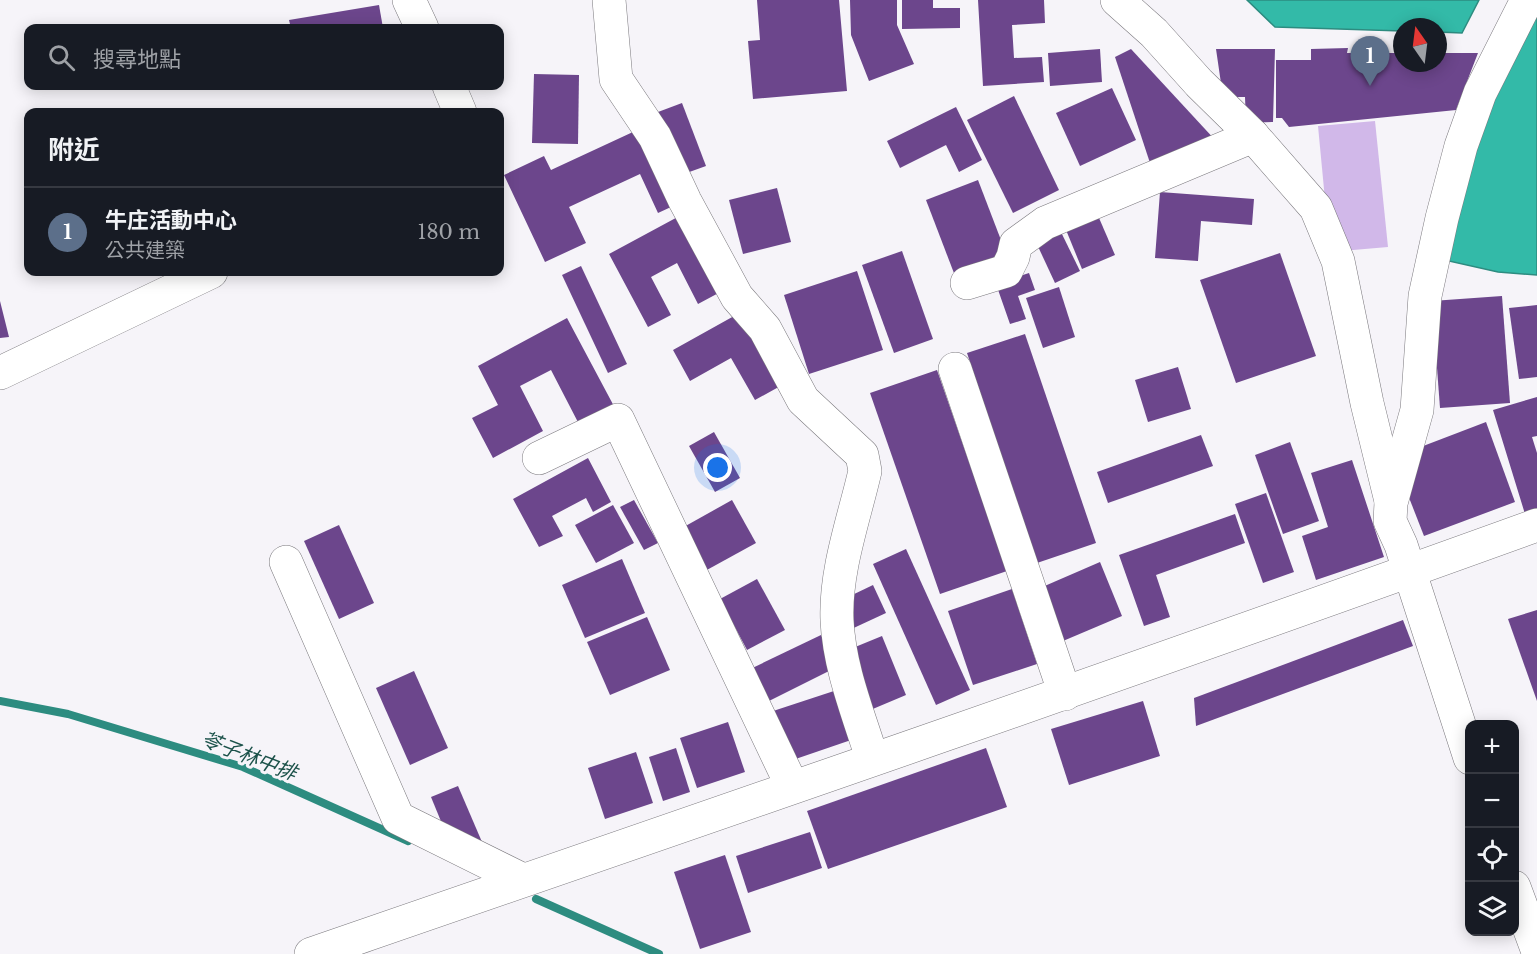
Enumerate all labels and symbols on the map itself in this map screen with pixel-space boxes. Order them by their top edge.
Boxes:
north arrow [1393,18,1447,72]
pin: 1 [1350,36,1390,86]
your location [703,453,732,482]
water label: 苓子林中排 [198,727,303,786]

